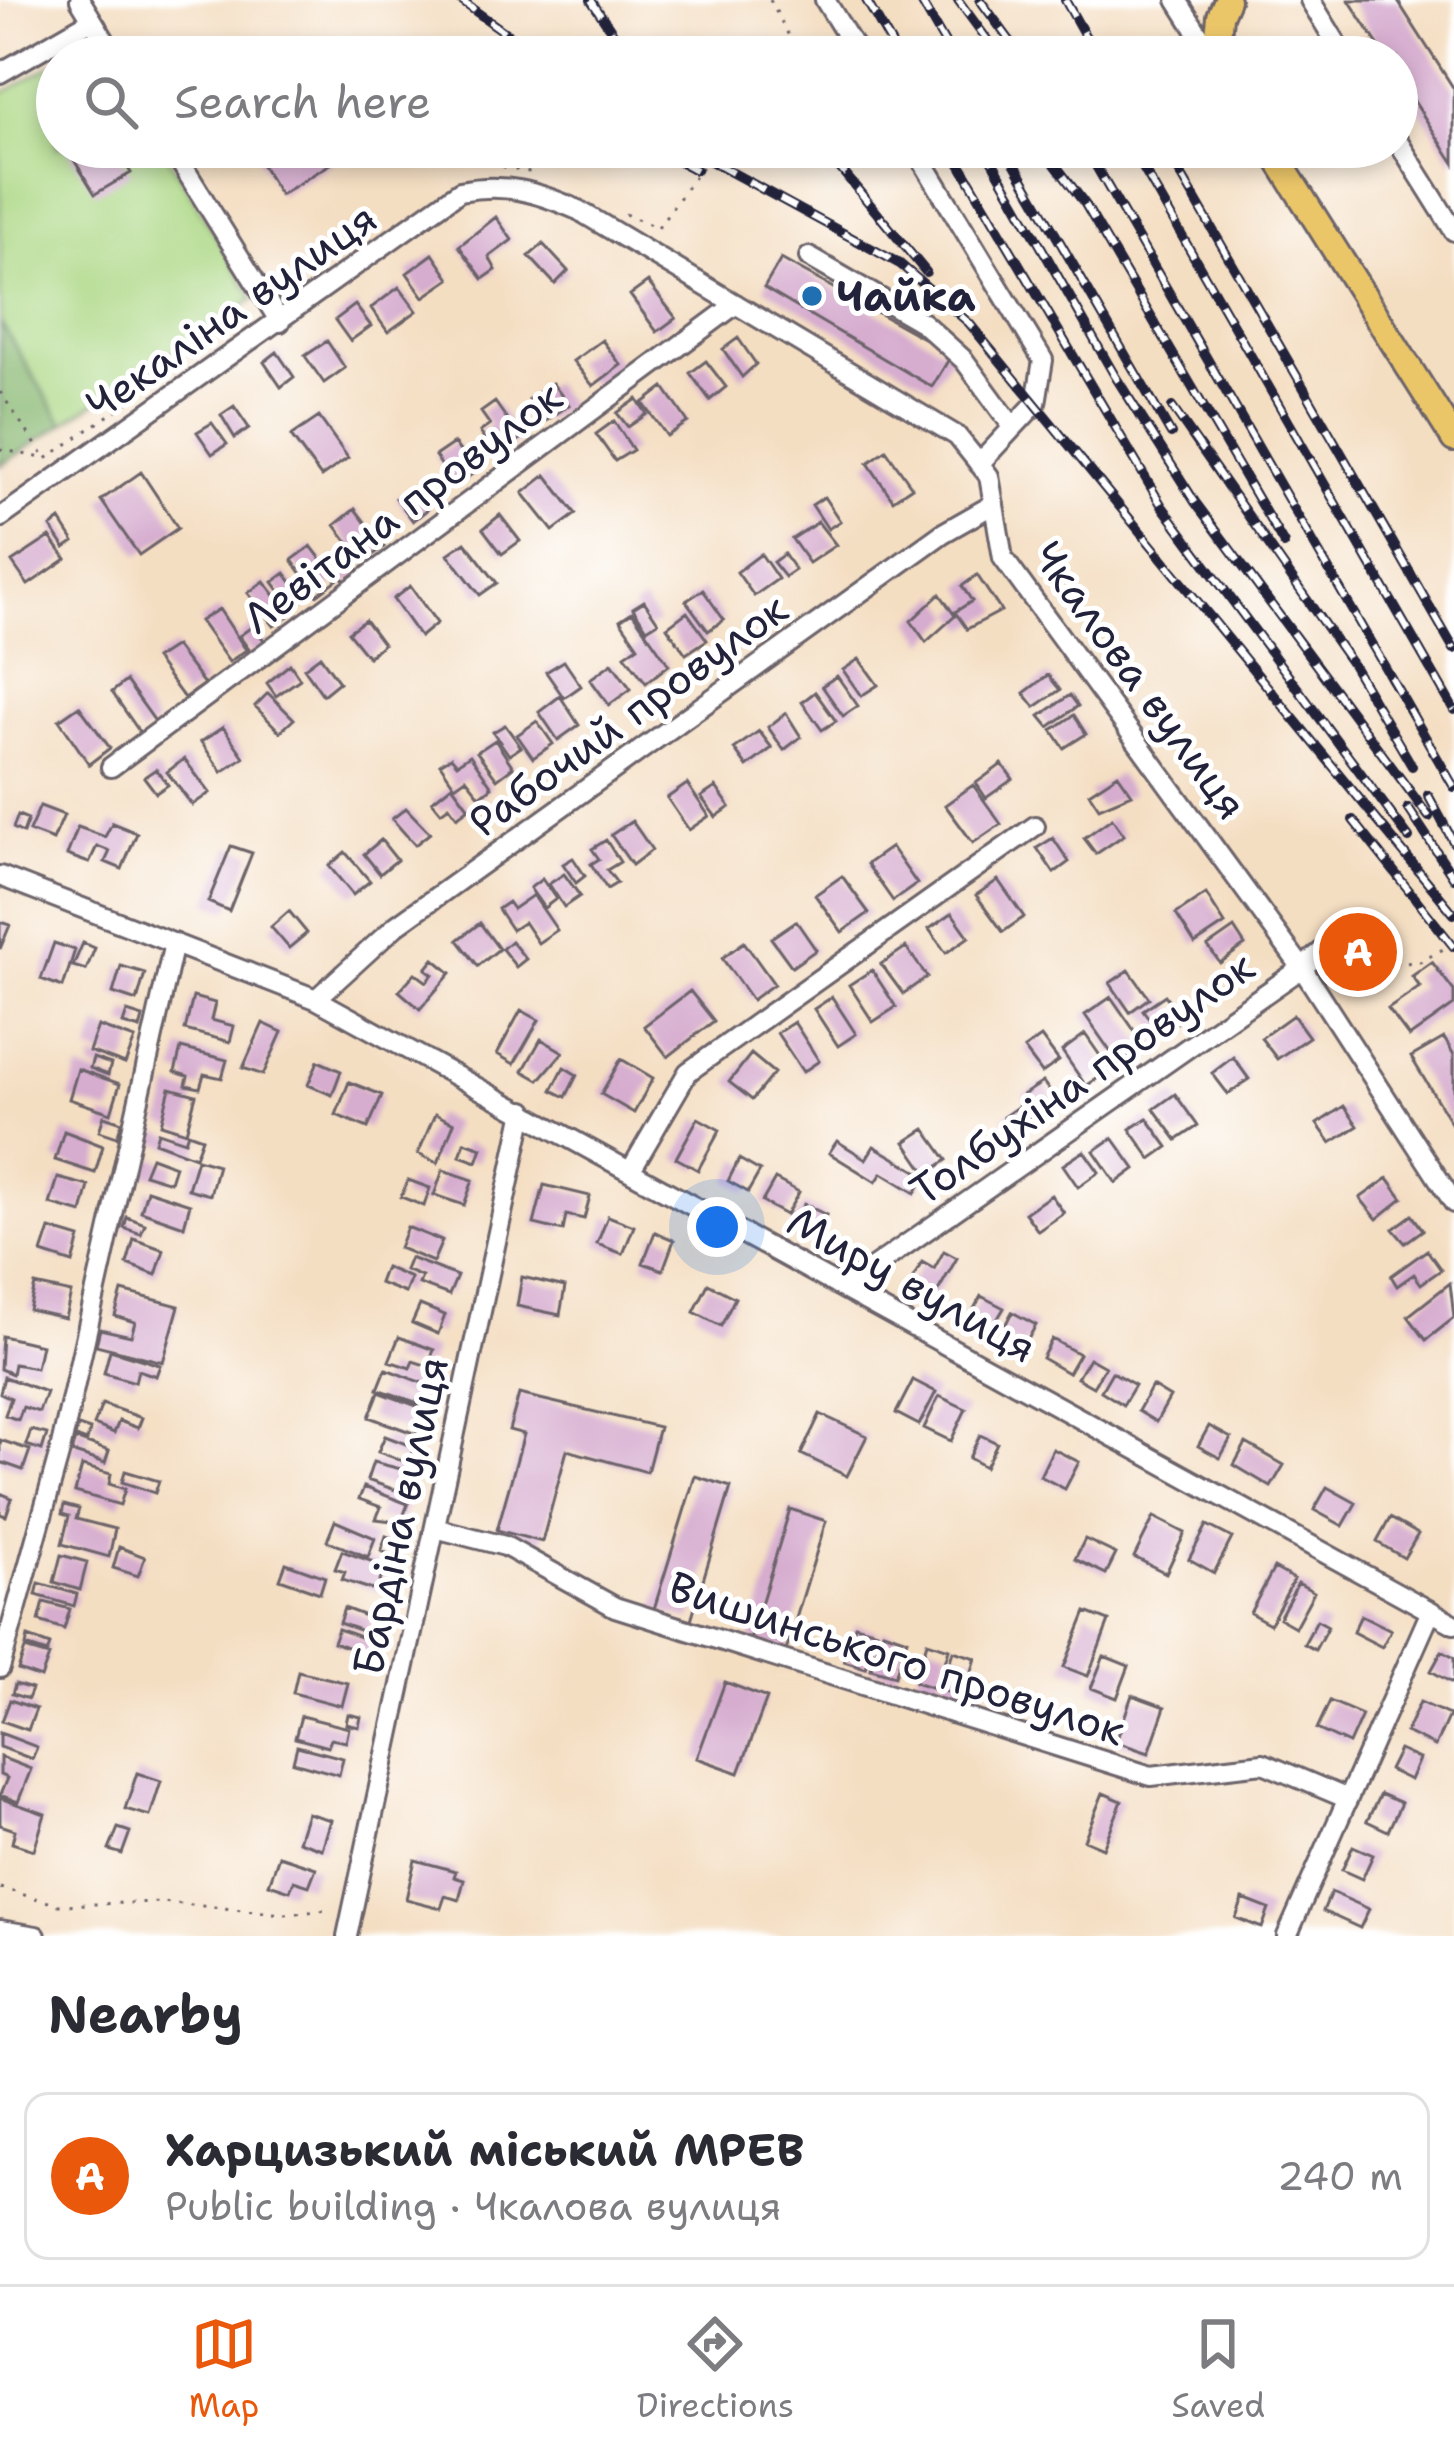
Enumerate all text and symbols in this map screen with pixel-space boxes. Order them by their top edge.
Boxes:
search box [36,36,1418,168]
icon: search [78,69,144,135]
text: Search here [174,72,431,132]
street label: Чекаліна вулиця [75,190,387,432]
place label: Чайка [836,268,976,324]
marker: Чайка [799,283,825,309]
street label: Левітана провулок [231,368,573,646]
street label: Чкалова вулиця [1020,530,1260,830]
street label: Рабочий провулок [458,580,798,850]
pin: A [1319,907,1397,997]
street label: Толбухіна провулок [899,938,1265,1218]
street label: Миру вулиця [778,1193,1046,1375]
your location [687,1197,747,1257]
street label: Бардіна вулиця [339,1351,461,1681]
street label: Вишинського провулок [662,1558,1132,1758]
text: Nearby [48,1980,243,2048]
text: Харцизький міський МРЕВ [165,2120,804,2180]
text: A [75,2150,105,2202]
text: 240 m [1277,2150,1403,2202]
text: Public building · Чкалова вулиця [165,2180,781,2232]
tab: Map [189,2311,259,2428]
tab: Directions [637,2311,794,2428]
tab: Saved [1172,2311,1265,2428]

